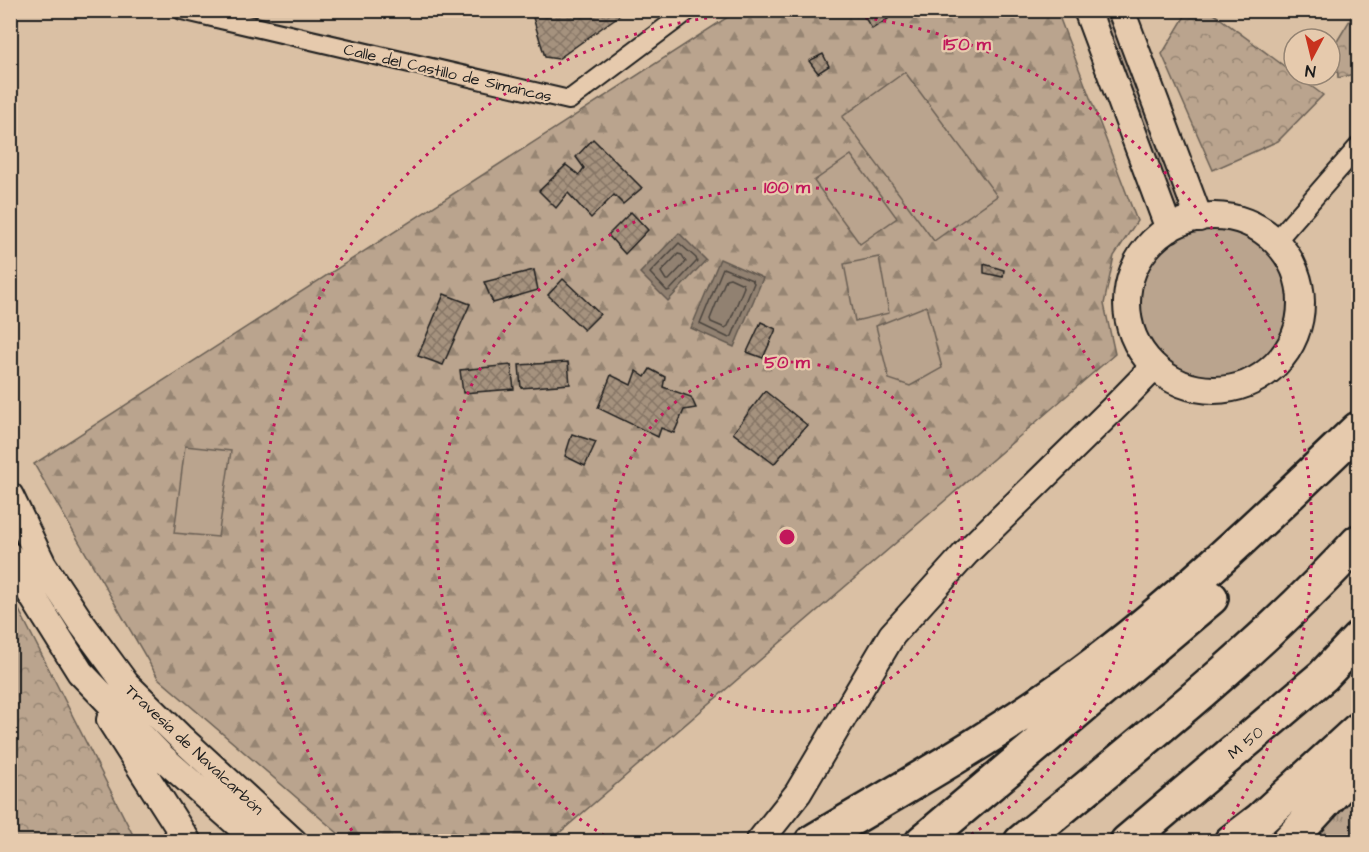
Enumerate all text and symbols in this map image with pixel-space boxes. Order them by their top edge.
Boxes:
north arrow [1282,27,1342,87]
text: 150 m [943,32,992,57]
street label: Calle del Castillo de Simancas [342,38,554,108]
text: N [1304,59,1317,82]
text: 100 m [764,175,811,200]
text: 50 m [764,350,811,375]
centre of rings [777,527,797,547]
street label: Travesía de Navalcarbón [120,680,269,820]
street label: M 50 [1223,721,1268,764]

